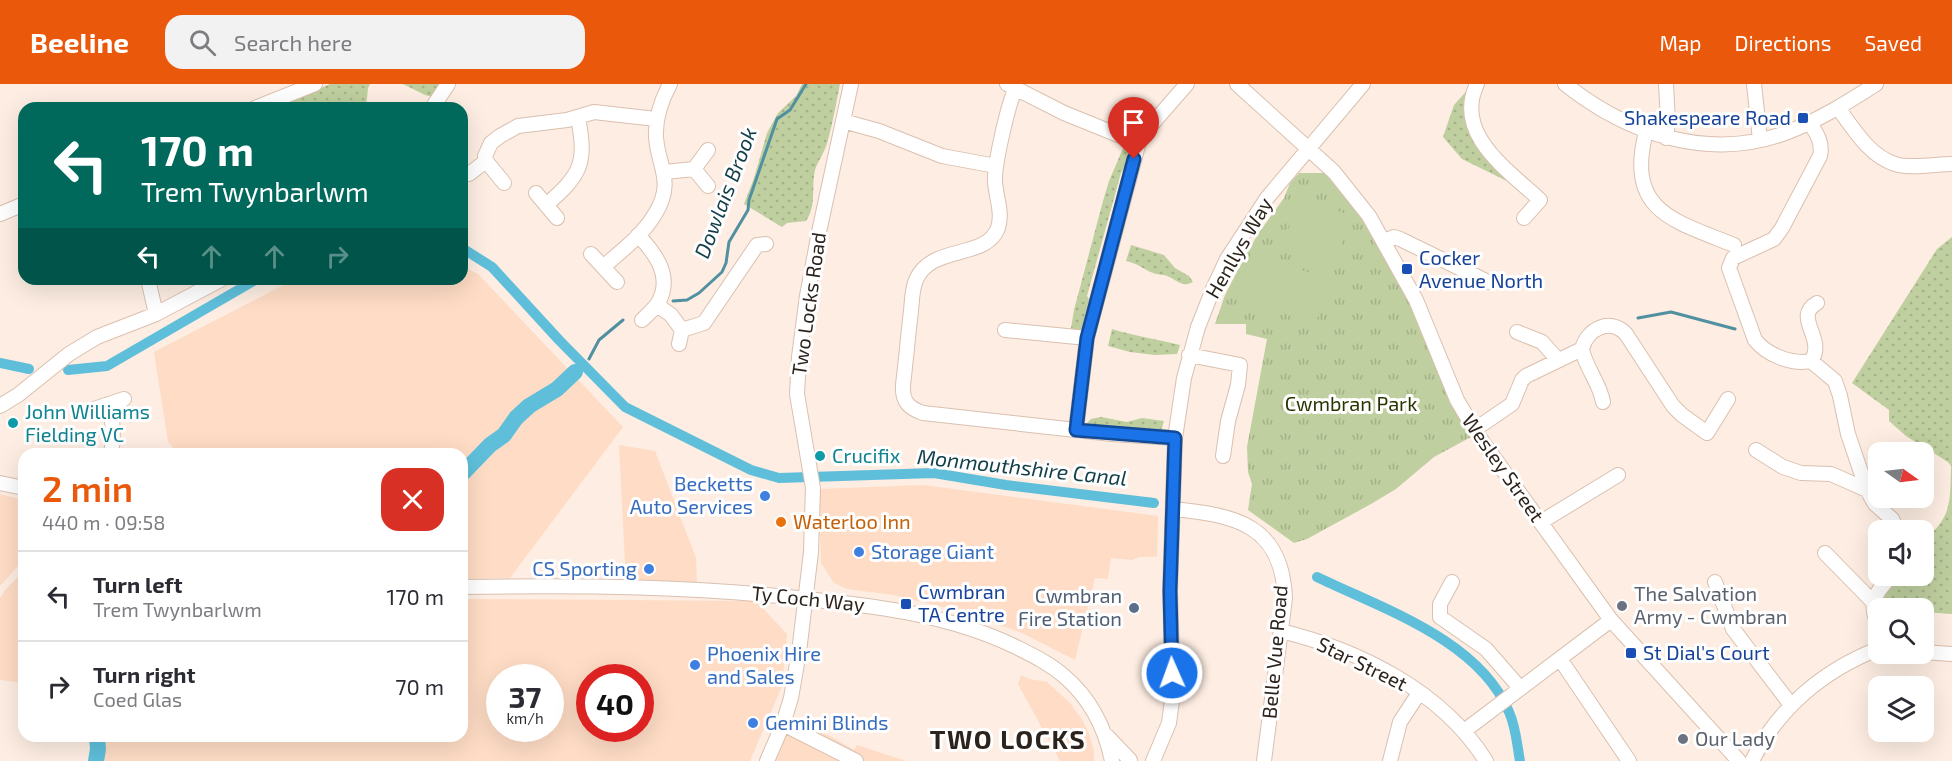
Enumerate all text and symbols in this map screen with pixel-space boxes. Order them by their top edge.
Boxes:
search box [165,15,585,69]
text: Beeline [30,25,129,59]
icon: search [186,26,219,59]
text: Search here [234,29,352,55]
text: Map [1659,30,1702,55]
text: Directions [1735,30,1831,55]
text: Saved [1864,30,1922,55]
pin [1108,97,1159,159]
place label: Shakespeare Road [1624,105,1791,129]
icon: arrive [1117,106,1150,139]
marker: Shakespeare Road [1796,111,1810,125]
text: 170 m [141,124,254,174]
water label: Dowlais Brook [688,124,761,261]
icon: left [42,126,120,204]
text: Trem Twynbarlwm [141,175,369,207]
street label: Henllys Way [1200,192,1277,302]
street label: Two Locks Road [786,231,830,377]
icon: left [132,240,165,273]
icon: ahead [195,240,228,273]
icon: ahead [258,240,291,273]
icon: right [321,240,354,273]
place label: Cocker Avenue North [1419,245,1543,292]
marker: Cocker Avenue North [1400,262,1414,276]
park label: Cwmbran Park [1285,391,1417,415]
place label: John Williams Fielding VC [25,399,150,446]
street label: Wesley Street [1458,409,1550,526]
marker: John Williams Fielding VC [6,416,20,430]
north arrow [1868,442,1934,508]
map controls [1868,442,1934,742]
place label: Crucifix [832,443,901,467]
water label: Monmouthshire Canal [916,443,1128,490]
marker: Crucifix [813,449,827,463]
text: 2 min [42,466,133,509]
button: close [381,468,444,531]
place label: Becketts Auto Services [630,471,753,518]
marker: Becketts Auto Services [758,489,772,503]
place label: Waterloo Inn [793,509,911,533]
text: 440 m · 09:58 [42,510,165,534]
marker: Waterloo Inn [774,515,788,529]
button: sound [1868,520,1934,586]
place label: Storage Giant [871,539,994,563]
marker: Storage Giant [852,545,866,559]
place label: CS Sporting [532,556,637,580]
marker: CS Sporting [642,562,656,576]
text: Turn left [93,571,182,597]
place label: Cwmbran TA Centre [918,579,1005,626]
icon: left [42,580,75,613]
street label: Ty Coch Way [750,580,866,616]
place label: The Salvation Army - Cwmbran [1634,581,1787,628]
text: 170 m [387,583,444,609]
place label: Cwmbran Fire Station [1018,583,1122,630]
street label: Belle Vue Road [1256,584,1292,720]
text: Trem Twynbarlwm [93,597,262,621]
marker: Cwmbran TA Centre [899,597,913,611]
button: search [1868,598,1934,664]
marker: The Salvation Army - Cwmbran [1615,599,1629,613]
marker: Cwmbran Fire Station [1127,601,1141,615]
street label: Star Street [1313,631,1412,695]
place label: St Dial's Court [1643,640,1770,664]
place label: Phoenix Hire and Sales [707,641,821,688]
position arrow [1140,641,1204,705]
marker: St Dial's Court [1624,646,1638,660]
marker: Phoenix Hire and Sales [688,658,702,672]
text: Turn right [93,661,195,687]
speed limit sign: 40 [576,664,654,742]
icon: right [42,670,75,703]
text: 70 m [395,673,444,699]
button: layers [1868,676,1934,742]
text: 37 [509,678,541,714]
text: Coed Glas [93,687,182,711]
text: km/h [506,709,544,727]
place label: Gemini Blinds [765,710,888,734]
marker: Gemini Blinds [746,716,760,730]
district label: TWO LOCKS [930,723,1086,754]
place label: Our Lady [1695,726,1776,750]
marker: Our Lady [1676,732,1690,746]

